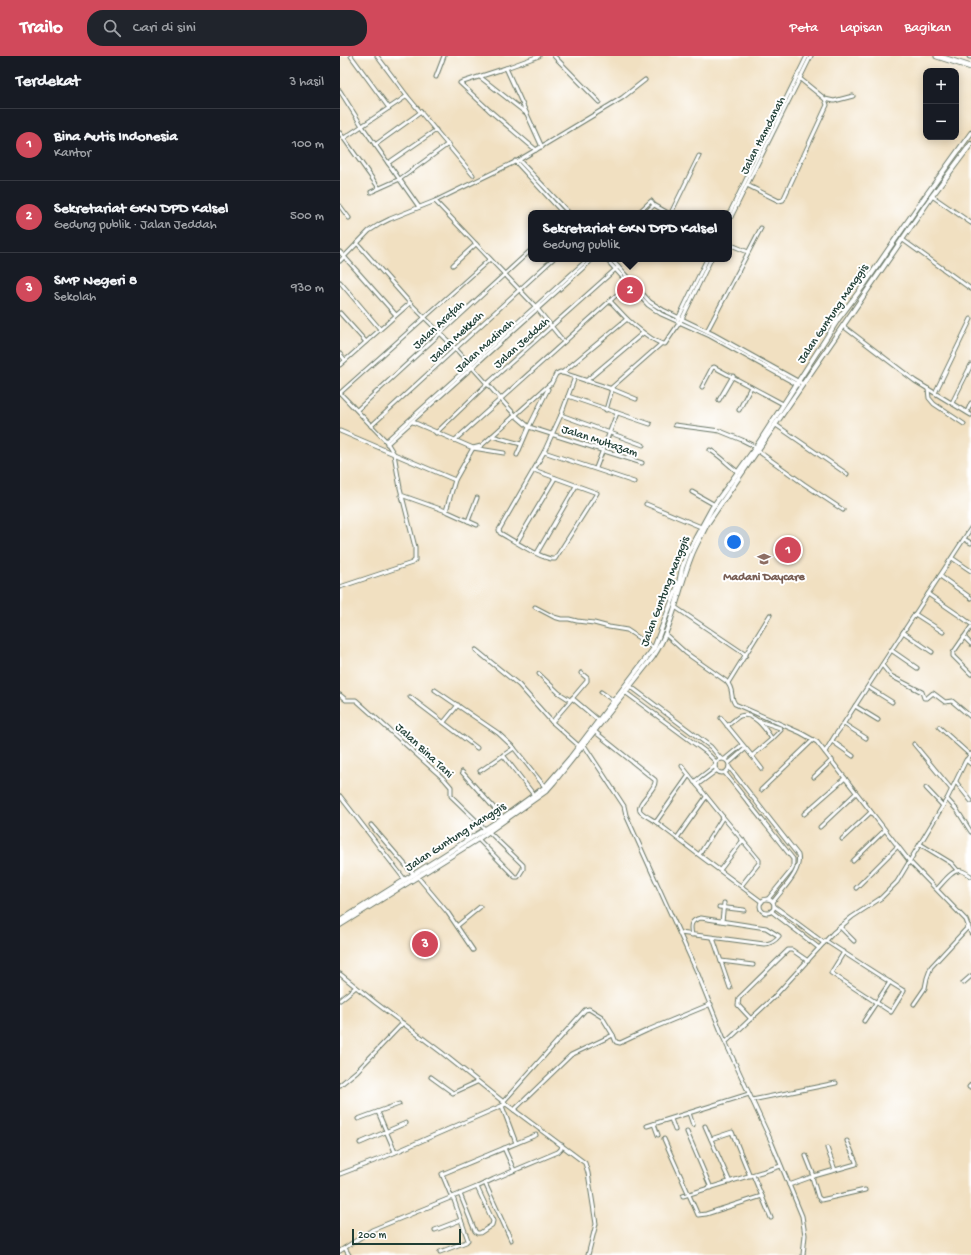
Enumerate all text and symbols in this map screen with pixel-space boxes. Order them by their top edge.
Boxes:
search box [87,10,367,46]
text: Trailo [20,17,63,40]
icon: search [101,17,123,39]
text: Cari di sini [133,19,196,37]
text: Peta [790,20,818,37]
text: Lapisan [840,20,882,37]
text: Bagikan [904,20,951,37]
map controls [923,68,959,140]
button: + [923,68,959,104]
text: Terdekat [16,72,80,92]
text: 3 hasil [290,75,324,90]
street label: Jalan Hamdanah [738,94,790,177]
button: − [923,104,959,140]
text: Bina Autis Indonesia [54,128,178,146]
text: 1 [26,137,32,152]
text: 100 m [292,137,324,152]
text: Kantor [54,146,91,161]
text: Sekretariat GKN DPD Kalsel [54,200,228,218]
text: 2 [26,209,32,224]
text: 500 m [290,209,324,224]
popup [528,210,732,262]
text: Gedung publik · Jalan Jeddah [54,218,217,233]
text: Sekretariat GKN DPD Kalsel [543,220,717,238]
text: Gedung publik [543,238,619,253]
street label: Jalan Guntung Manggis [795,261,873,367]
text: SMP Negeri 8 [54,272,137,290]
pin: 2 [617,275,643,305]
text: 3 [26,281,32,296]
text: 930 m [291,281,324,296]
text: Sekolah [54,290,96,305]
street label: Jalan Arafah [411,298,469,353]
street label: Jalan Mekkah [427,308,488,366]
street label: Jalan Jeddah [491,314,554,372]
street label: Jalan Madinah [453,316,518,377]
street label: Jalan Multazam [559,423,640,461]
your location [724,532,744,552]
street label: Jalan Guntung Manggis [638,534,694,649]
pin: 1 [775,535,801,565]
school or university icon: Madani Daycare [756,551,772,567]
place label: Madani Daycare [723,571,806,585]
street label: Jalan Bina Tani [392,721,456,782]
street label: Jalan Guntung Manggis [403,800,509,875]
pin: 3 [412,929,438,959]
scale bar [352,1227,461,1246]
text: 200 m [358,1230,386,1242]

